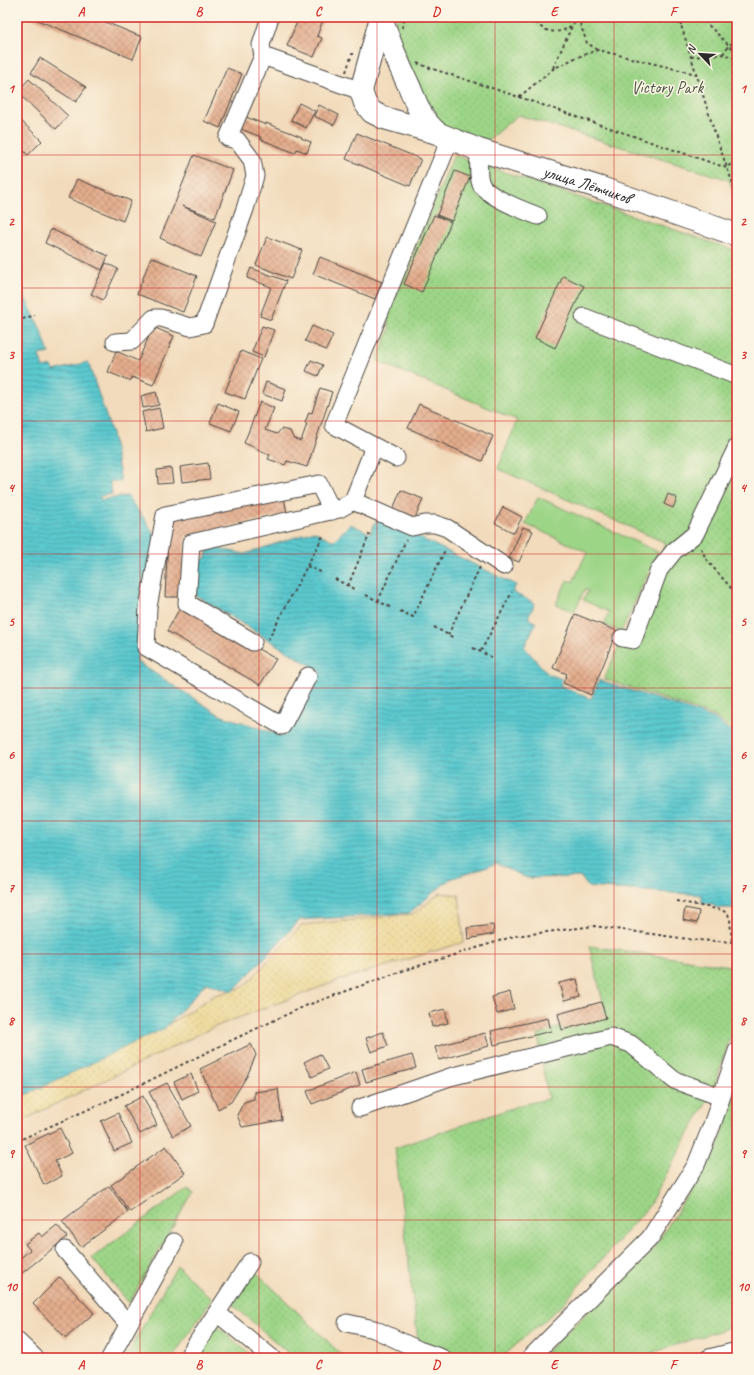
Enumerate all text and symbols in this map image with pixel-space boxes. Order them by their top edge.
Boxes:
text: A [78,4,86,20]
text: B [196,4,204,20]
text: C [315,4,323,20]
text: D [432,4,441,20]
text: E [551,4,560,20]
text: F [670,4,679,20]
north arrow [680,34,720,74]
text: N [683,42,700,56]
park label: Victory Park [631,77,705,98]
text: 1 [8,81,16,97]
text: 1 [740,81,748,97]
street label: улица Лётчиков [540,160,638,209]
text: 2 [8,214,15,230]
text: 2 [740,214,747,230]
text: 3 [8,347,15,363]
text: 3 [740,347,747,363]
text: 4 [8,480,16,496]
text: 4 [740,480,748,496]
text: 5 [8,614,15,630]
text: 5 [740,614,747,630]
text: 6 [8,747,15,763]
text: 6 [740,747,747,763]
text: 7 [8,880,15,896]
text: 7 [740,880,747,896]
text: 8 [8,1013,16,1029]
text: 8 [740,1013,748,1029]
text: 9 [8,1146,15,1162]
text: 9 [740,1146,747,1162]
text: 10 [5,1279,18,1295]
text: 10 [737,1279,750,1295]
text: A [78,1357,86,1373]
text: B [196,1357,204,1373]
text: C [315,1357,323,1373]
text: D [432,1357,441,1373]
text: E [551,1357,560,1373]
text: F [670,1357,679,1373]

